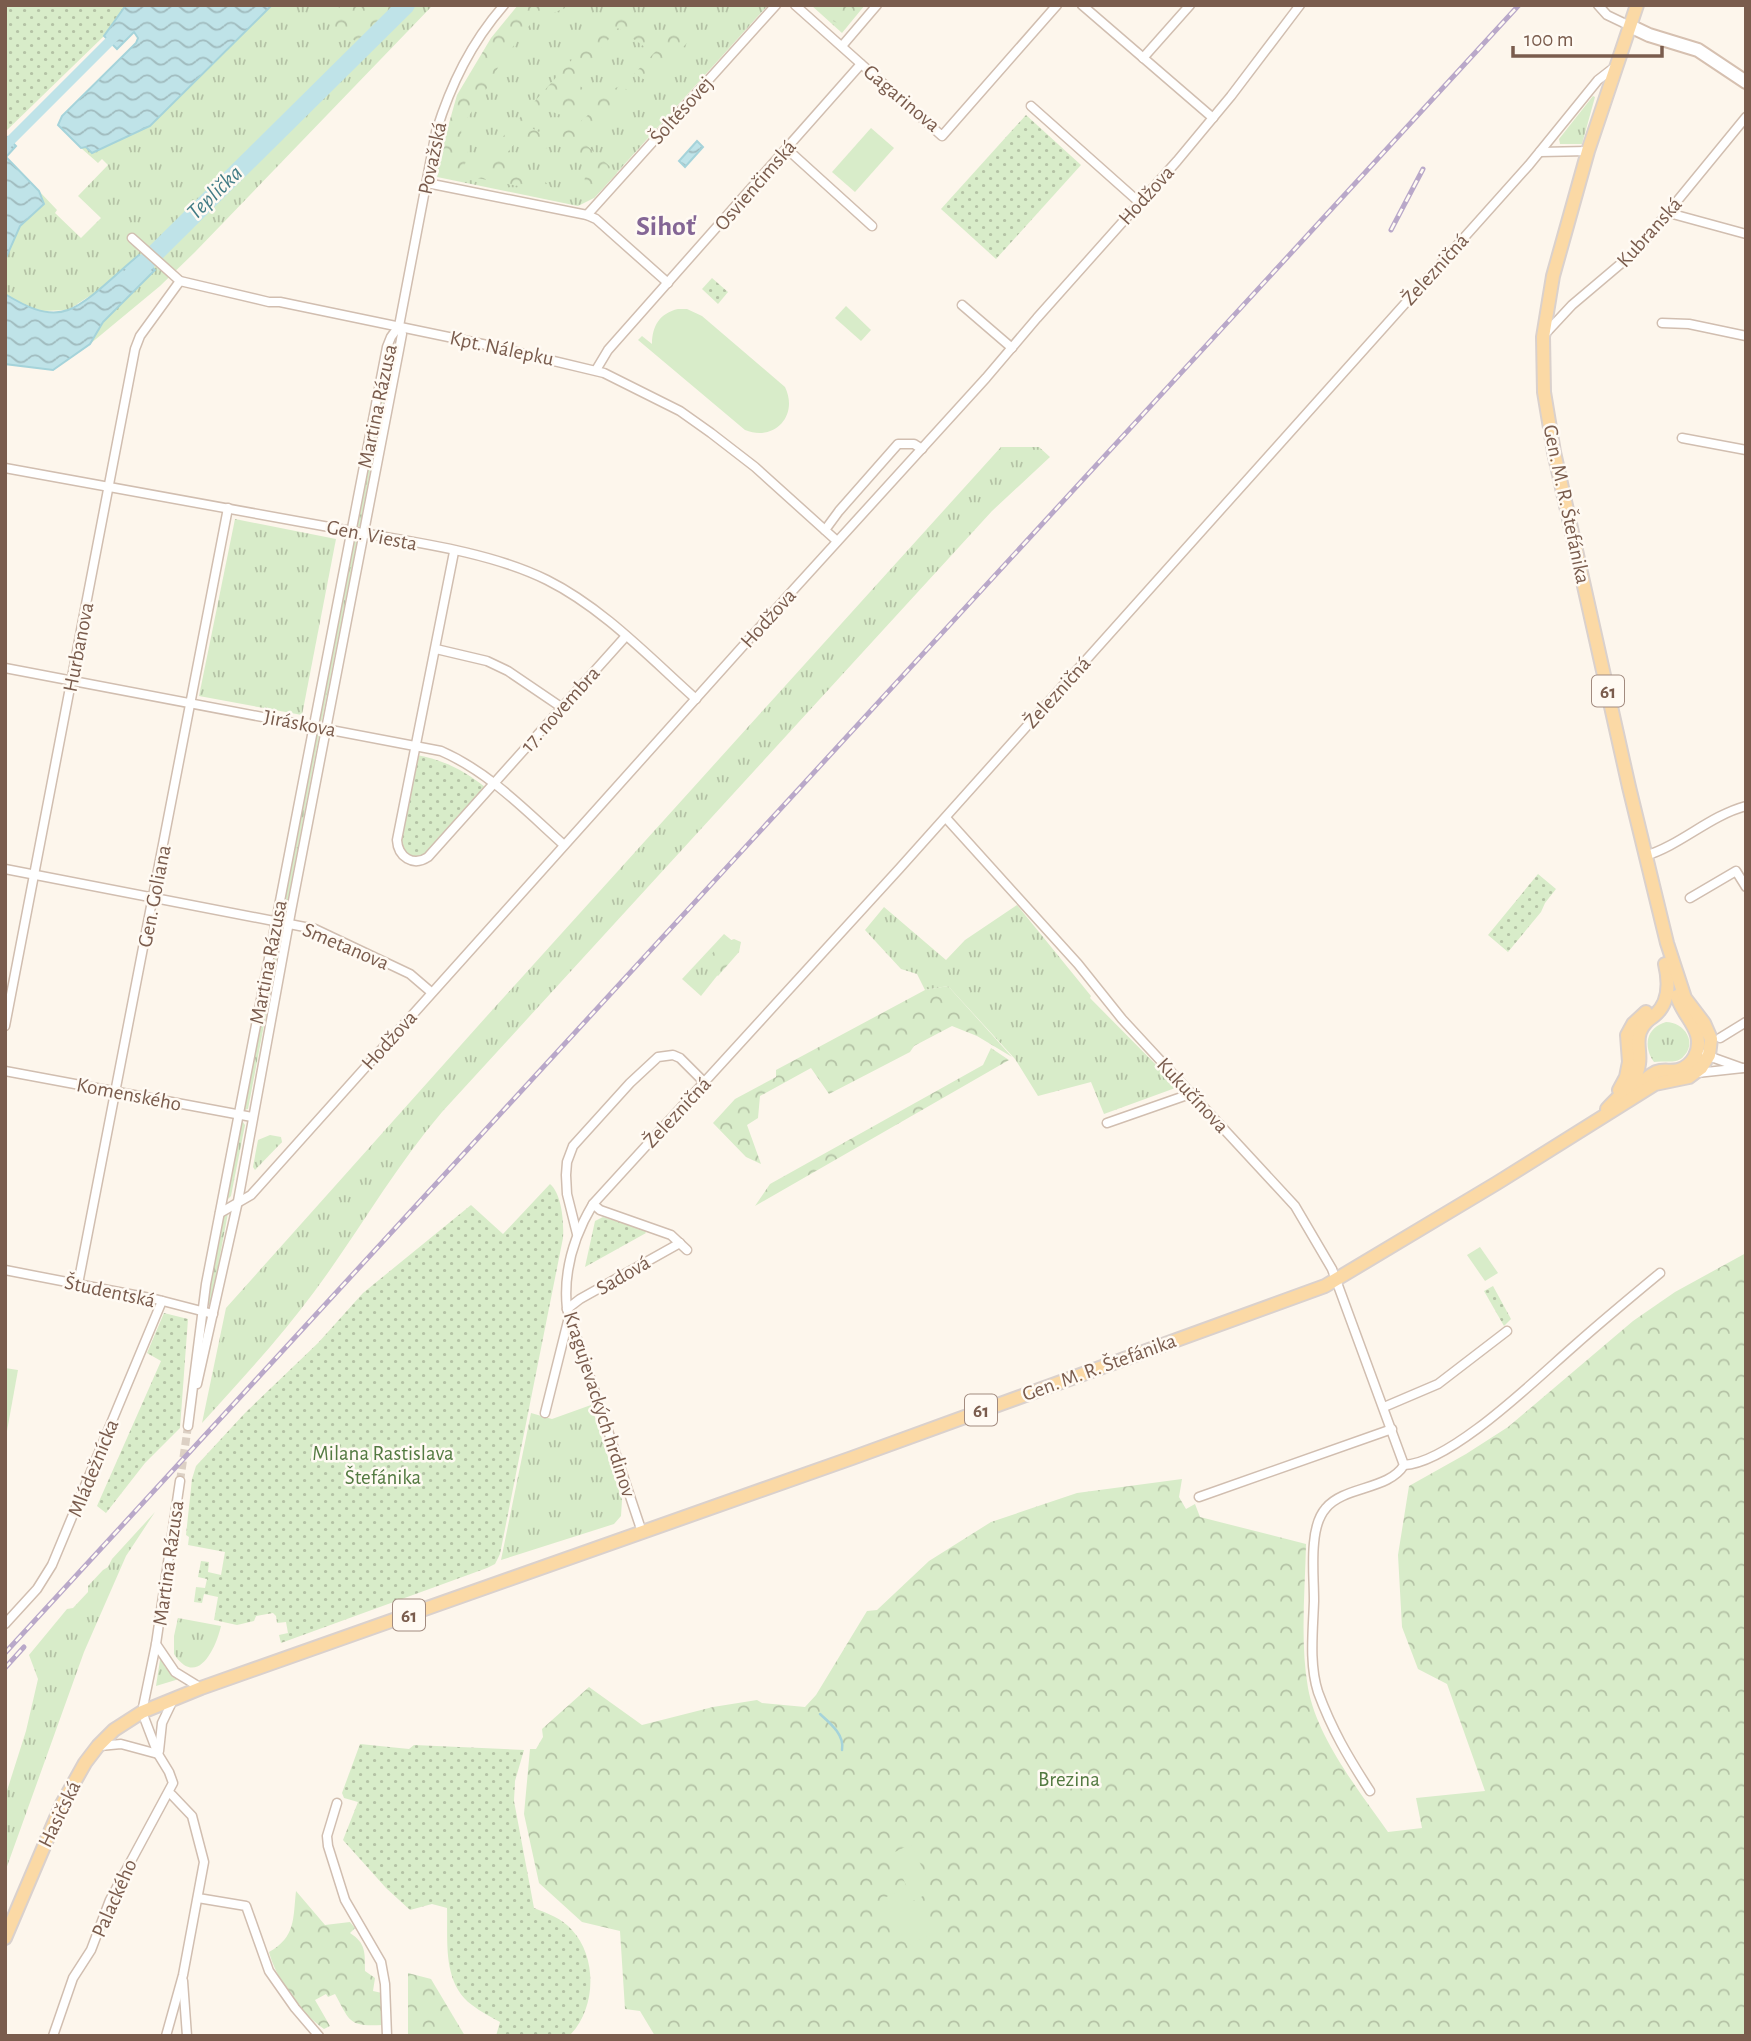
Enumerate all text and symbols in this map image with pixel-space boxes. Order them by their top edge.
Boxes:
scale bar [1513,14,1662,58]
text: 100 m [1524,29,1574,50]
street label: Gagarinova [859,61,944,136]
street label: Šoltésovej [644,71,717,148]
street label: Považská [415,120,450,196]
street label: Osvienčimská [711,136,800,235]
street label: Hodžova [1115,161,1178,229]
water label: Teplička [183,162,247,225]
street label: Kubranská [1613,193,1686,271]
district label: Sihoť [636,213,697,241]
street label: Železničná [1397,228,1473,309]
street label: Kpt. Nálepku [448,327,556,370]
street label: Martina Rázusa [354,342,401,470]
street label: Gen. M. R. Štefánika [1539,422,1596,586]
street label: Gen. Viesta [325,516,419,555]
street label: Hodžova [737,584,800,652]
street label: Hurbanova [60,600,98,694]
street label: Železničná [1019,651,1095,732]
street label: 17. novembra [517,662,604,756]
road number: 61 [1592,676,1624,706]
street label: Jiráskova [262,706,338,741]
street label: Gen. Goliana [134,843,175,949]
street label: Martina Rázusa [246,898,291,1026]
street label: Smetanova [300,919,392,974]
street label: Hodžova [358,1006,421,1074]
street label: Kukučínova [1153,1054,1233,1137]
street label: Železničná [638,1071,715,1152]
street label: Komenského [75,1074,183,1115]
street label: Sadová [593,1252,654,1299]
street label: Študentská [63,1270,158,1311]
street label: Kragujevackých hrdinov [560,1309,640,1500]
street label: Gen. M. R. Štefánika [1019,1328,1179,1405]
road number: 61 [965,1394,997,1426]
street label: Mládežnícka [64,1416,123,1520]
park label: Milana Rastislava Štefánika [312,1443,454,1488]
street label: Martina Rázusa [149,1499,188,1627]
road number: 61 [393,1600,425,1630]
park label: Brezina [1038,1769,1100,1790]
street label: Hasičská [34,1777,85,1851]
street label: Palackého [88,1856,141,1940]

